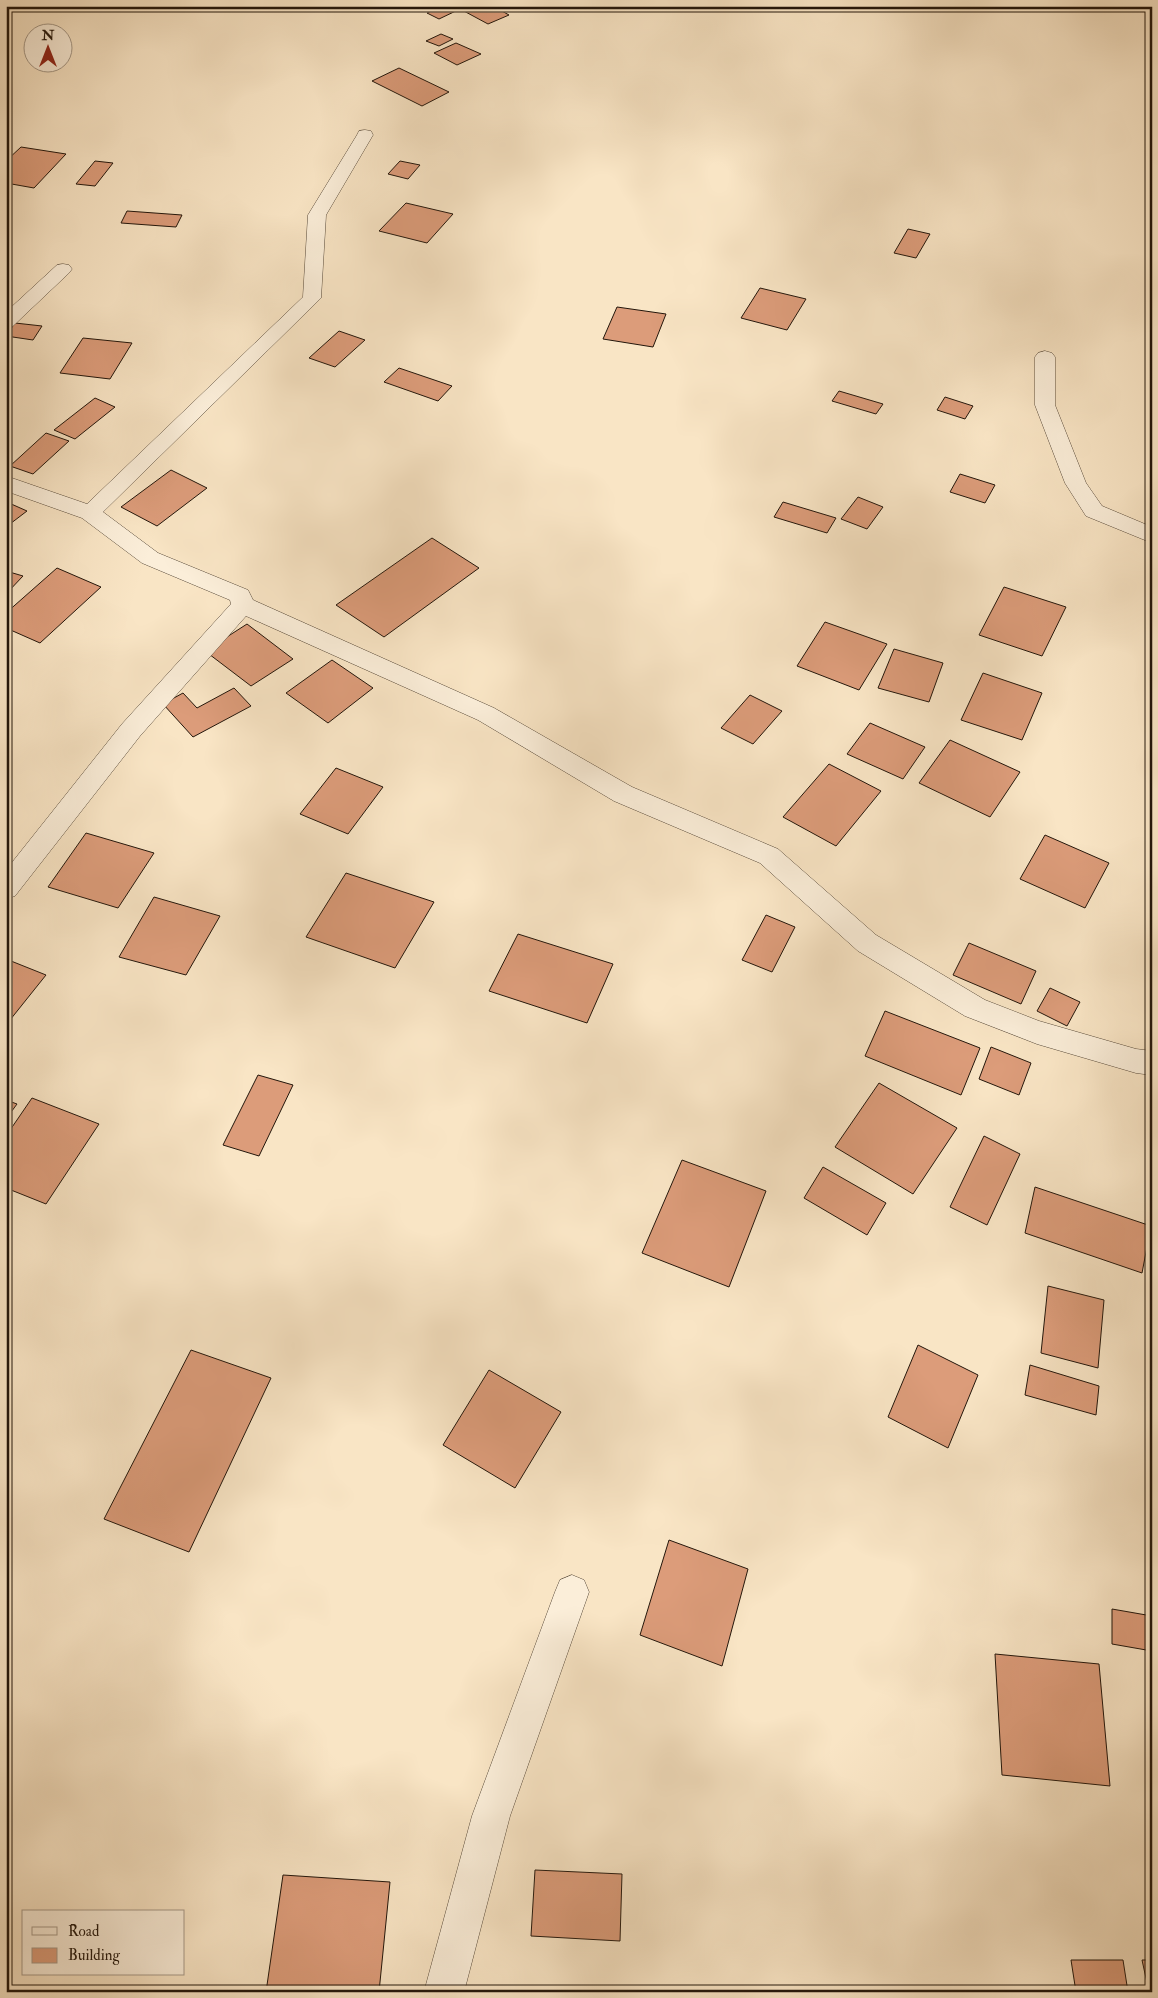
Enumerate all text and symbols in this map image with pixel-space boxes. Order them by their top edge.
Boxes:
north arrow [22,22,72,72]
text: N [41,27,55,44]
legend [22,1910,185,1976]
text: Road [68,1922,100,1941]
text: Building [68,1946,120,1965]

